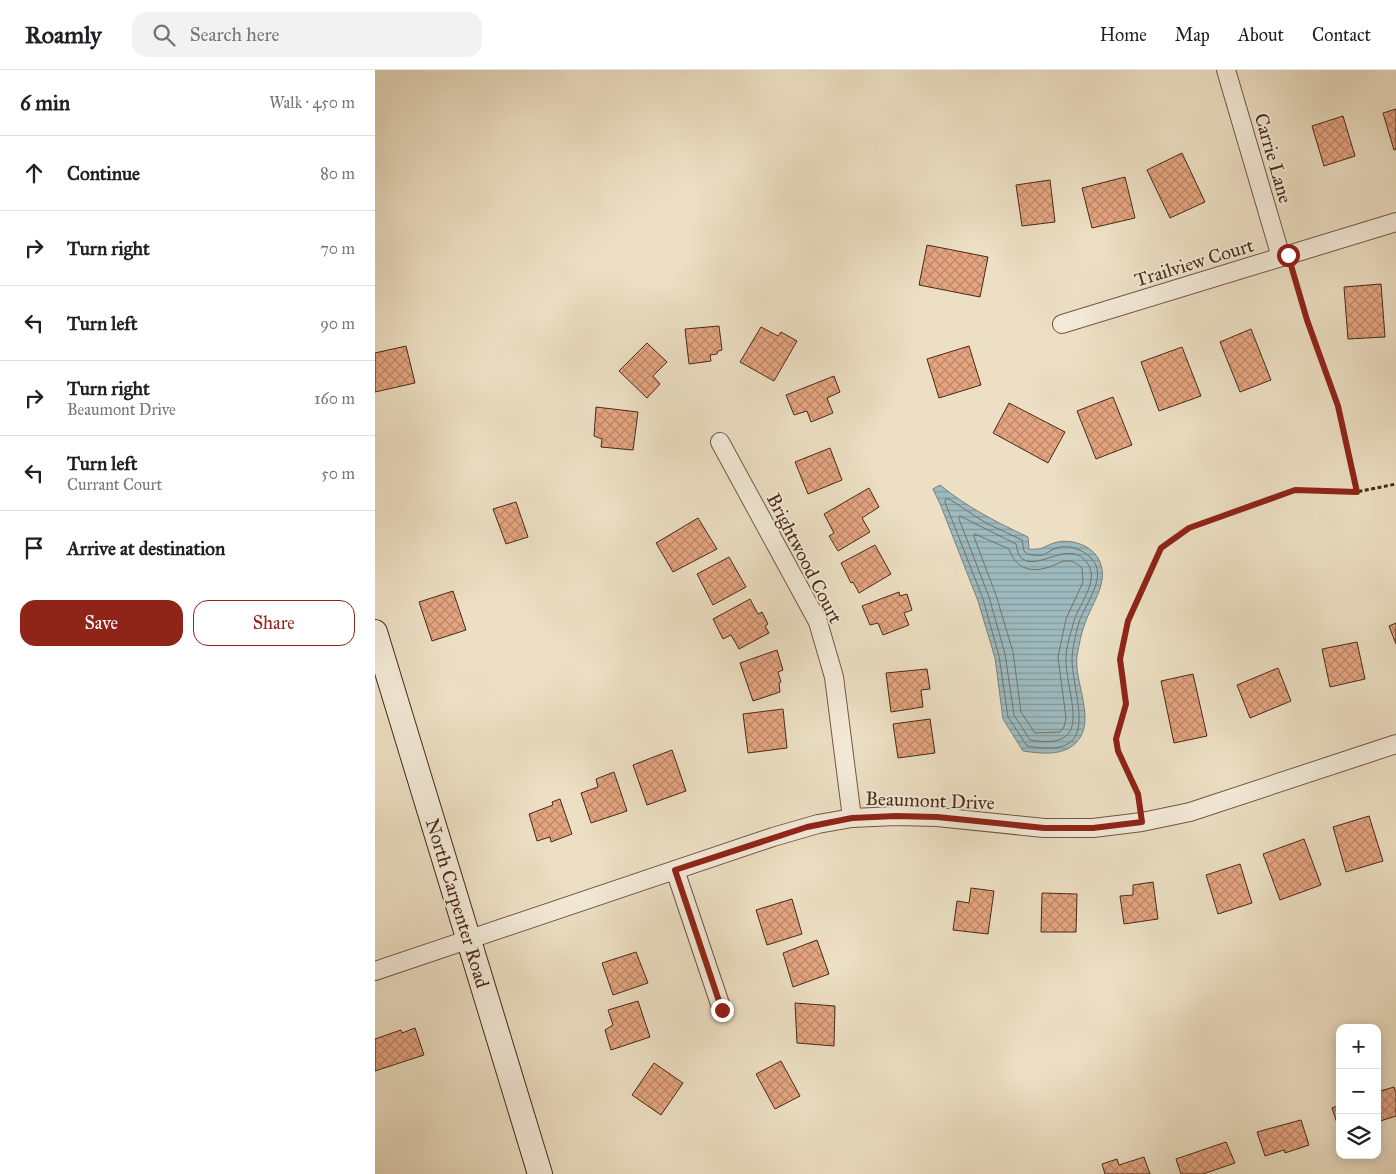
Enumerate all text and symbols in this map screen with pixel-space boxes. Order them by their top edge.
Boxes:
search box [132,12,482,57]
text: Roamly [25,20,102,50]
icon: search [150,21,178,49]
text: Search here [190,23,280,46]
text: Home [1100,24,1147,46]
text: Map [1175,24,1210,46]
text: About [1238,24,1284,46]
text: Contact [1312,24,1371,46]
text: 6 min [20,90,70,116]
text: Walk · 450 m [269,93,355,112]
street label: Carrie Lane [1250,110,1297,206]
icon: ahead [20,159,48,187]
text: Continue [67,162,140,185]
text: 80 m [320,164,355,183]
street label: Trailview Court [1132,233,1257,291]
icon: right [20,234,48,262]
text: Turn right [67,237,150,260]
text: 70 m [320,239,355,258]
route start [1277,244,1300,267]
icon: left [20,309,48,337]
text: Turn left [67,312,137,335]
text: 90 m [320,314,355,333]
text: Turn right [67,377,150,400]
icon: right [20,384,48,412]
text: 160 m [314,389,355,408]
text: Beaumont Drive [67,400,176,419]
text: Turn left [67,452,137,475]
icon: left [20,459,48,487]
text: 50 m [321,464,355,483]
text: Currant Court [67,475,162,494]
street label: Brightwood Court [761,489,847,628]
icon: arrive [20,534,48,562]
text: Arrive at destination [67,537,225,560]
button: Save [20,600,183,646]
button: Share [193,600,355,646]
street label: Beaumont Drive [865,787,995,814]
street label: North Carpenter Road [421,816,494,991]
route end [711,999,734,1022]
map controls [1336,1024,1381,1159]
button: + [1336,1024,1381,1069]
button: − [1336,1069,1381,1114]
button: layers [1336,1114,1381,1159]

